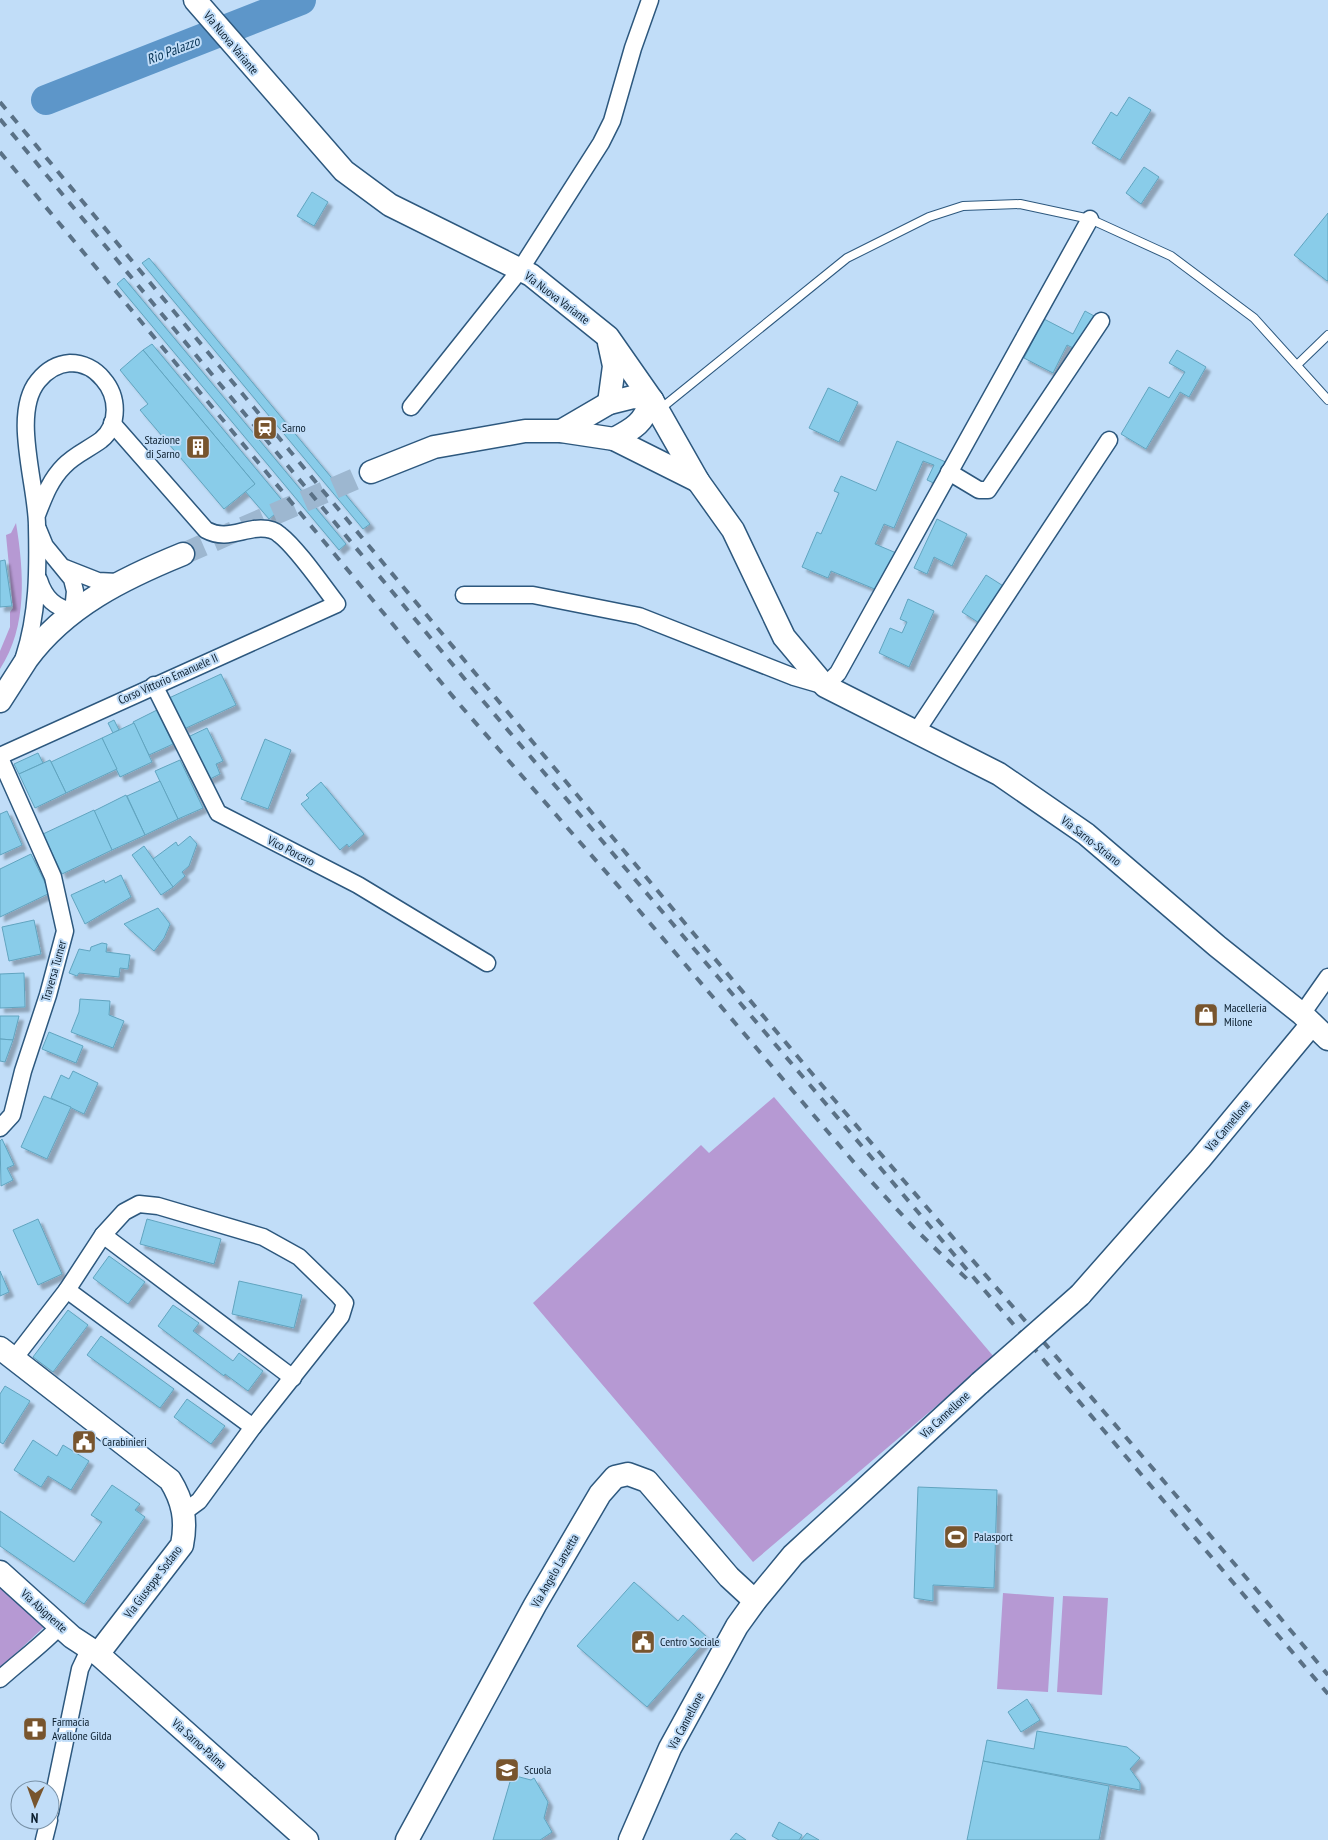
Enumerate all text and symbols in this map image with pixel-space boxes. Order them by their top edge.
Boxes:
street label: Via Nuova Variante [200,7,262,77]
water label: Rio Palazzo [144,31,203,68]
street label: Via Nuova Variante [521,268,593,327]
station icon: Sarno [252,415,278,441]
place label: Sarno [282,420,306,435]
place label: Stazione di Sarno [144,432,180,461]
building icon: Stazione di Sarno [185,434,211,460]
street label: Corso Vittorio Emanuele II [116,650,220,707]
street label: Via Sarno-Striano [1057,812,1124,869]
street label: Vico Porcaro [264,832,317,869]
street label: Traversa Turner [38,938,70,1003]
place label: Macelleria Milone [1224,1000,1267,1029]
shop icon: Macelleria Milone [1193,1002,1219,1028]
street label: Via Cannellone [1201,1097,1253,1155]
street label: Via Cannellone [916,1388,973,1442]
public building icon: Carabinieri [71,1429,97,1455]
place label: Carabinieri [102,1434,147,1449]
sports icon: Palasport [943,1524,969,1550]
place label: Palasport [974,1529,1014,1544]
street label: Via Angelo Lanzetta [527,1531,582,1611]
street label: Via Giuseppe Sodano [120,1542,185,1622]
street label: Via Abignente [17,1585,71,1635]
public building icon: Centro Sociale [630,1629,656,1655]
place label: Centro Sociale [660,1634,719,1649]
street label: Via Cannellone [664,1690,707,1753]
place label: Farmacia Avallone Gilda [52,1714,112,1743]
street label: Via Sarno-Palma [168,1715,230,1772]
pharmacy icon: Farmacia Avallone Gilda [22,1716,48,1742]
school or university icon: Scuola [494,1757,520,1783]
place label: Scuola [524,1762,552,1777]
north arrow [10,1780,60,1830]
text: N [30,1809,39,1827]

